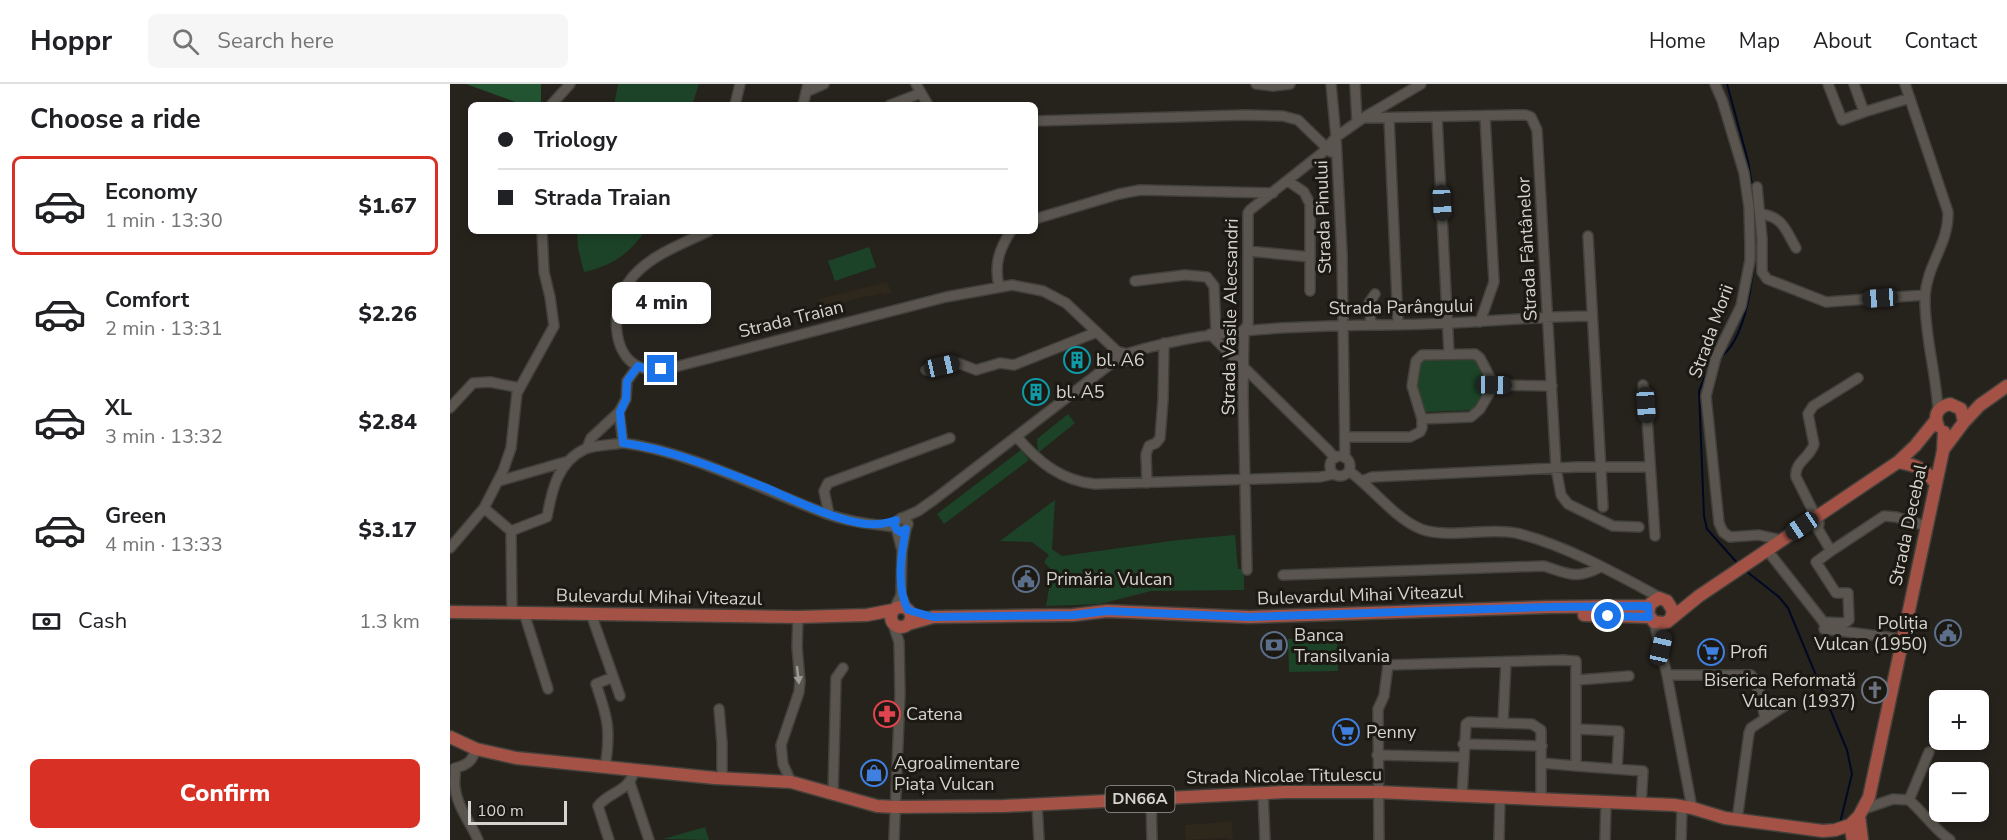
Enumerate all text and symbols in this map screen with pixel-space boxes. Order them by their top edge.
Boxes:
search box [148,14,568,68]
text: Hoppr [30,22,112,60]
icon: search [169,25,202,58]
text: Search here [217,26,334,56]
text: Home [1649,27,1706,55]
text: Map [1739,27,1780,55]
text: About [1813,27,1871,55]
text: Contact [1904,27,1977,55]
text: Choose a ride [30,101,201,138]
text: Triology [534,125,617,155]
street label: Strada Pinului [1309,160,1337,274]
street label: Strada Fântânelor [1511,176,1543,322]
text: Economy [105,177,197,207]
icon: car [33,179,87,233]
text: Strada Traian [534,183,671,213]
car [1432,185,1452,221]
text: $1.67 [358,191,417,221]
text: 1 min · 13:30 [105,207,223,234]
street label: Strada Vasile Alecsandri [1216,218,1244,416]
street label: Strada Morii [1683,281,1739,381]
callout: 4 min [612,282,710,324]
text: Comfort [105,285,189,315]
icon: car [33,287,87,341]
car [1861,288,1899,308]
text: 4 min [635,289,688,316]
street label: Strada Traian [736,294,846,344]
street label: Strada Parângului [1328,294,1474,320]
text: $2.26 [358,299,417,329]
text: 2 min · 13:31 [105,315,223,342]
building icon: bl. A6 [1062,345,1092,375]
place label: bl. A6 [1096,348,1145,372]
car [922,353,962,379]
route end [647,355,674,382]
car [1476,376,1512,394]
building icon: bl. A5 [1021,377,1051,407]
place label: bl. A5 [1056,380,1105,404]
car [1636,386,1656,424]
text: XL [105,393,132,423]
icon: car [33,395,87,449]
text: $2.84 [358,407,417,437]
text: 3 min · 13:32 [105,423,223,450]
street label: Strada Decebal [1883,461,1933,588]
text: Green [105,501,166,531]
icon: car [33,503,87,557]
car [1782,508,1822,544]
text: $3.17 [358,515,417,545]
text: 4 min · 13:33 [105,531,223,558]
public building icon: Primăria Vulcan [1011,564,1041,594]
place label: Primăria Vulcan [1046,567,1172,591]
street label: Bulevardul Mihai Viteazul [1257,579,1464,611]
street label: Bulevardul Mihai Viteazul [556,583,763,611]
route start [1594,602,1621,629]
icon: cash [30,605,63,638]
text: Cash [78,606,127,636]
text: 1.3 km [359,608,420,635]
place label: Poliția Vulcan (1950) [1813,611,1928,656]
public building icon: Poliția Vulcan (1950) [1933,618,1963,648]
place label: Banca Transilvania [1294,623,1390,668]
car [1648,628,1674,668]
bank icon: Banca Transilvania [1259,630,1289,660]
supermarket icon: Profi [1696,637,1726,667]
place label: Profi [1730,640,1768,664]
one-way arrow [793,666,803,685]
place label: Biserica Reformată Vulcan (1937) [1704,668,1856,713]
church icon: Biserica Reformată Vulcan (1937) [1860,675,1890,705]
map controls [1929,690,1989,822]
button: + [1929,690,1989,750]
pharmacy icon: Catena [872,699,902,729]
place label: Catena [906,702,963,726]
supermarket icon: Penny [1331,717,1361,747]
place label: Penny [1366,720,1417,744]
place label: Agroalimentare Piața Vulcan [894,751,1020,796]
shop icon: Agroalimentare Piața Vulcan [859,758,889,788]
button: Confirm [30,759,420,828]
street label: Strada Nicolae Titulescu [1186,762,1382,790]
button: − [1929,762,1989,822]
road number: DN66A [1106,786,1174,812]
scale bar [468,798,567,826]
text: 100 m [477,800,524,822]

